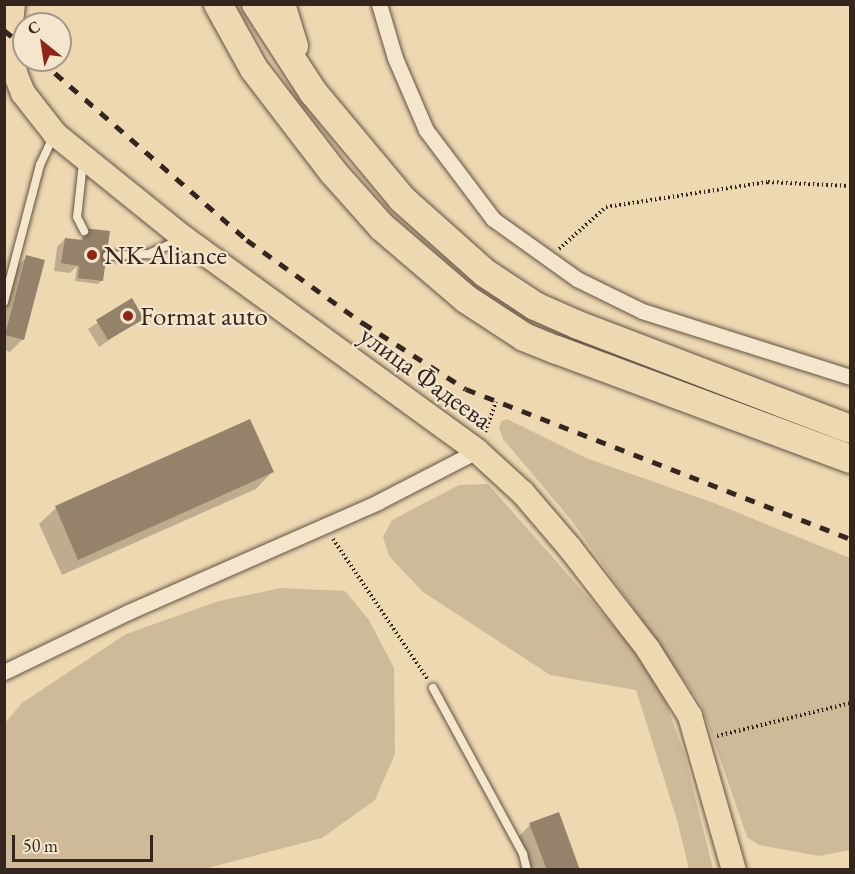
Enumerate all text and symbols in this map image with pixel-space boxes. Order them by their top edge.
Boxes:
north arrow [12,12,72,72]
text: С [24,16,44,40]
place label: NK Aliance [104,239,227,271]
marker: NK Aliance [85,248,99,262]
place label: Format auto [140,300,268,332]
marker: Format auto [121,309,135,323]
street label: улица Фадеева [354,318,498,436]
scale bar [15,823,156,861]
text: 50 m [23,834,58,857]

